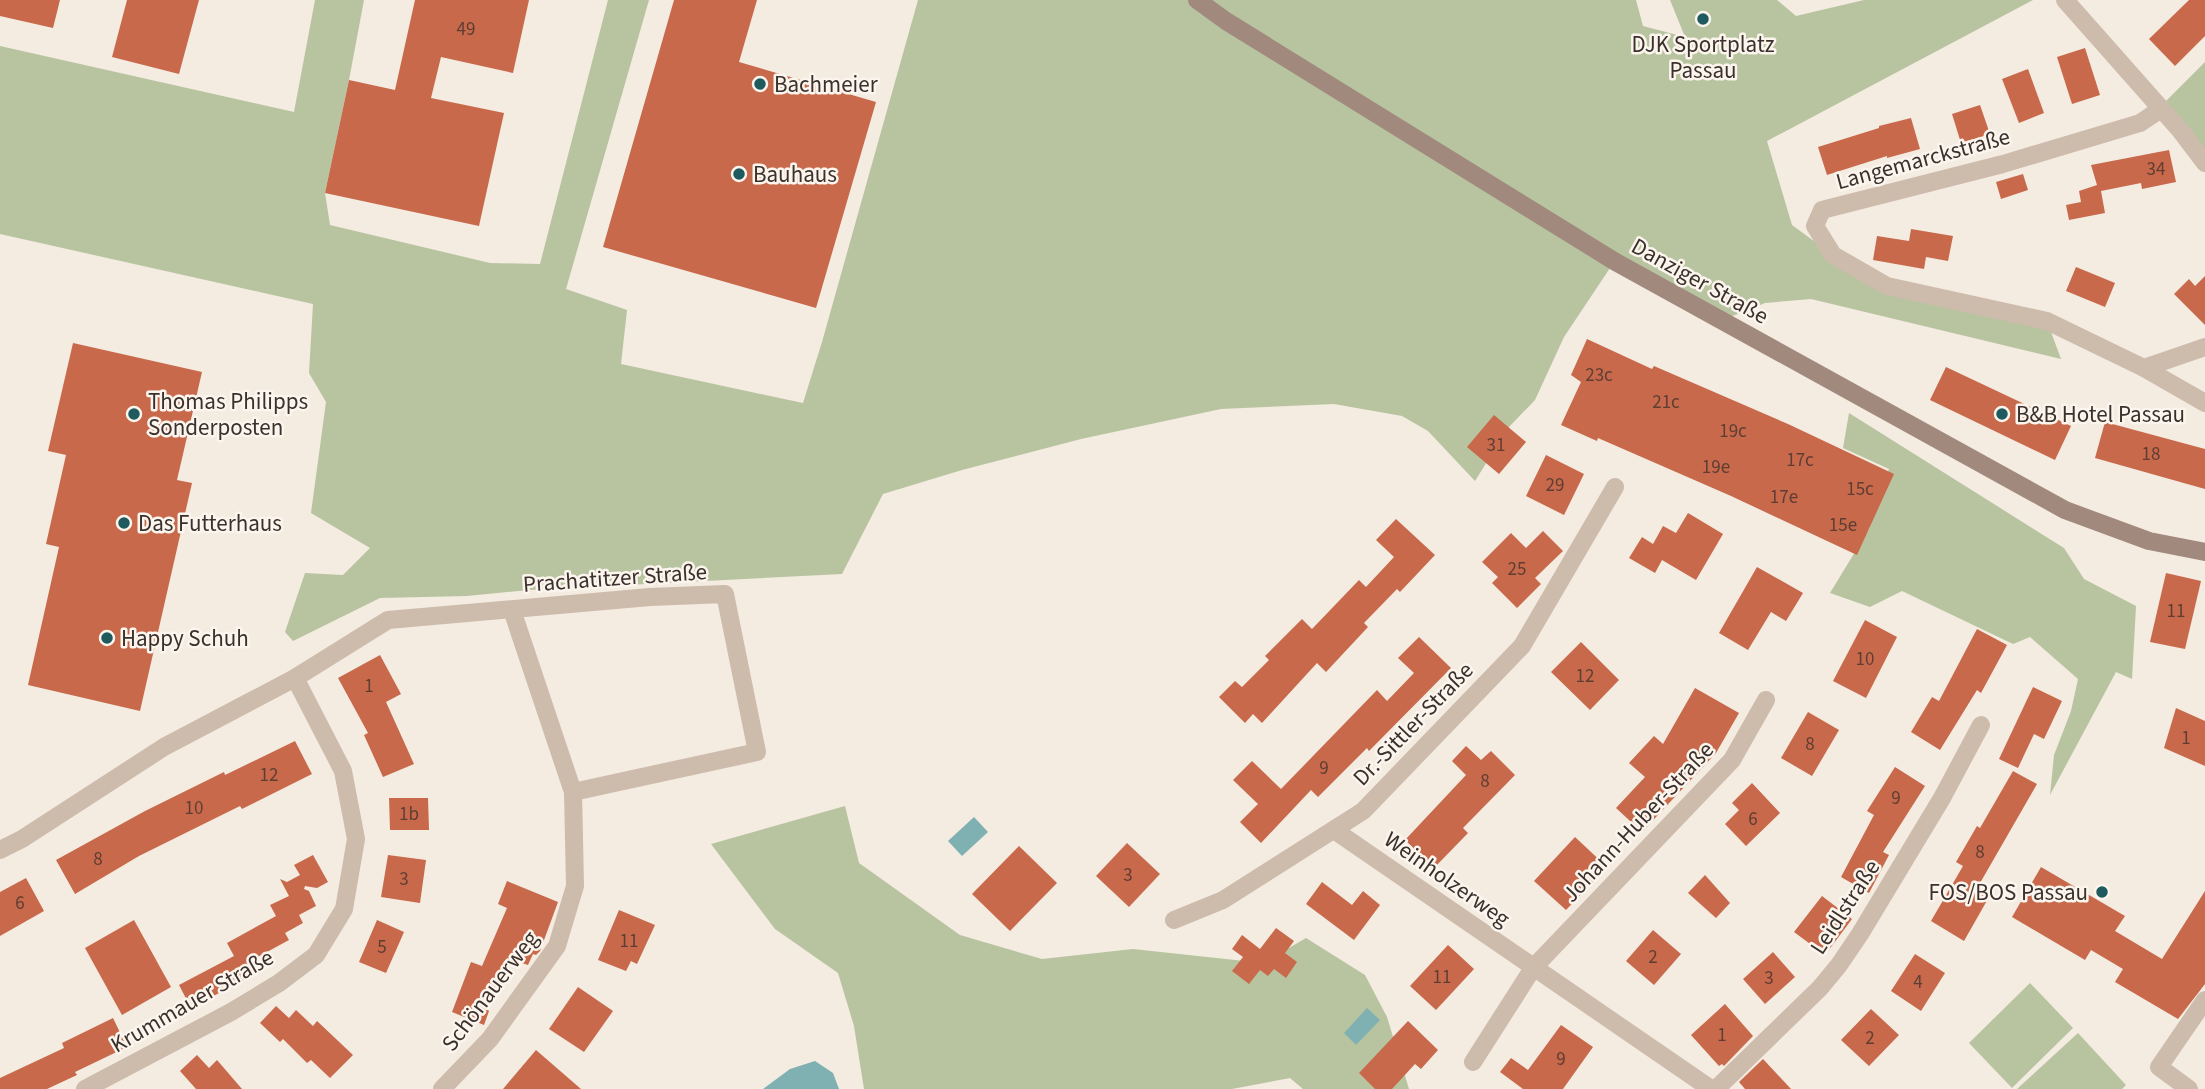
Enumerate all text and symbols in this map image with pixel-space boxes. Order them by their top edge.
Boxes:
marker: DJK Sportplatz Passau [1695,11,1711,27]
house number: 49 [457,16,475,43]
place label: DJK Sportplatz Passau [1632,28,1775,87]
place label: Bachmeier [774,68,879,101]
marker: Bachmeier [752,76,768,92]
street label: Langemarckstraße [1832,120,2014,198]
house number: 34 [2147,156,2165,183]
place label: Bauhaus [753,158,837,191]
marker: Bauhaus [731,166,747,182]
street label: Danziger Straße [1625,230,1775,332]
house number: 23c [1585,362,1613,389]
place label: Thomas Philipps Sonderposten [148,385,308,444]
house number: 21c [1652,389,1680,416]
place label: B&B Hotel Passau [2016,398,2185,431]
marker: Thomas Philipps Sonderposten [126,406,142,422]
marker: B&B Hotel Passau [1994,406,2010,422]
house number: 19c [1719,418,1747,445]
house number: 31 [1487,432,1505,459]
house number: 18 [2142,441,2160,468]
house number: 17c [1786,447,1814,474]
house number: 19e [1702,454,1730,481]
house number: 29 [1546,472,1564,499]
house number: 15c [1846,476,1874,503]
house number: 17e [1770,484,1798,511]
place label: Das Futterhaus [138,507,282,540]
house number: 15e [1829,512,1857,539]
marker: Das Futterhaus [116,515,132,531]
street label: Prachatitzer Straße [522,555,708,601]
house number: 25 [1508,556,1526,583]
house number: 11 [2167,598,2185,625]
place label: Happy Schuh [121,622,249,655]
marker: Happy Schuh [99,630,115,646]
house number: 10 [1856,646,1874,673]
street label: Dr.-Sittler-Straße [1345,655,1481,793]
house number: 12 [1576,663,1594,690]
house number: 1 [364,673,374,700]
house number: 1 [2181,725,2191,752]
house number: 8 [1805,731,1815,758]
street label: Johann-Huber-Straße [1555,734,1721,910]
house number: 9 [1319,755,1329,782]
house number: 12 [260,762,278,789]
house number: 8 [1480,768,1490,795]
house number: 9 [1891,785,1901,812]
house number: 10 [185,795,203,822]
house number: 1b [399,801,419,828]
house number: 6 [1748,806,1758,833]
street label: Weinholzerweg [1377,823,1517,935]
house number: 8 [1975,839,1985,866]
house number: 8 [93,846,103,873]
street label: Leidlstraße [1802,853,1888,961]
house number: 3 [1123,862,1133,889]
house number: 3 [399,866,409,893]
place label: FOS/BOS Passau [1929,876,2088,909]
marker: FOS/BOS Passau [2094,884,2110,900]
house number: 6 [15,890,25,917]
street label: Schönauerweg [434,923,547,1058]
house number: 11 [620,928,638,955]
house number: 5 [377,934,387,961]
street label: Krummauer Straße [104,941,280,1061]
house number: 2 [1648,944,1658,971]
house number: 11 [1433,964,1451,991]
house number: 3 [1764,965,1774,992]
house number: 4 [1913,969,1923,996]
house number: 1 [1717,1022,1727,1049]
house number: 2 [1865,1025,1875,1052]
house number: 9 [1556,1046,1566,1073]

